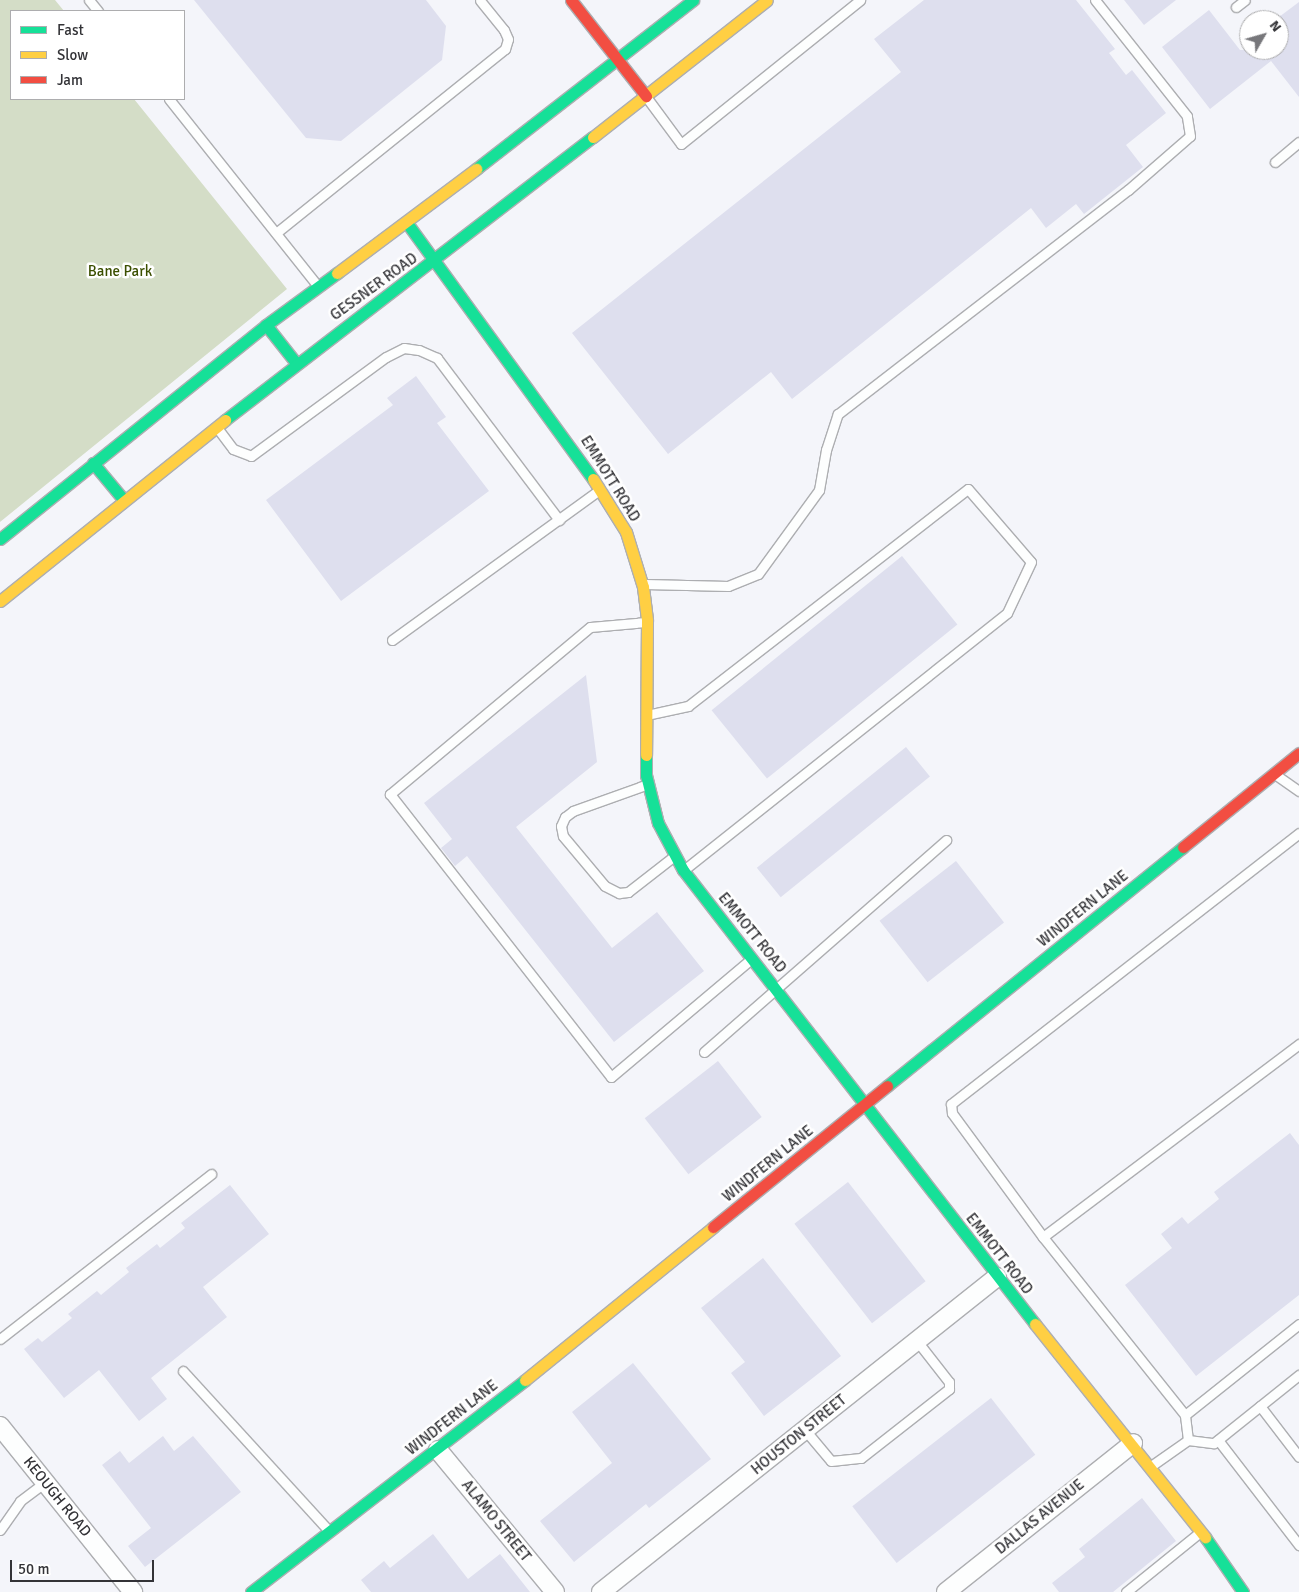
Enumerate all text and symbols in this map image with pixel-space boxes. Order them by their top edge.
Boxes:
legend [10,10,185,100]
north arrow [1239,10,1289,60]
text: N [1266,17,1285,35]
text: Fast [57,21,84,39]
text: Slow [57,46,88,64]
text: Jam [57,71,83,89]
street label: GESSNER ROAD [327,249,421,325]
park label: Bane Park [88,263,152,281]
street label: EMMOTT ROAD [576,433,644,525]
street label: WINDFERN LANE [1034,867,1132,951]
street label: EMMOTT ROAD [714,889,790,977]
street label: WINDFERN LANE [719,1122,817,1206]
street label: EMMOTT ROAD [962,1210,1036,1298]
street label: WINDFERN LANE [403,1377,501,1459]
street label: HOUSTON STREET [748,1391,850,1479]
street label: KEOUGH ROAD [19,1453,95,1541]
street label: ALAMO STREET [458,1476,534,1566]
street label: DALLAS AVENUE [992,1476,1088,1558]
scale bar [12,1550,156,1582]
text: 50 m [18,1560,49,1578]

